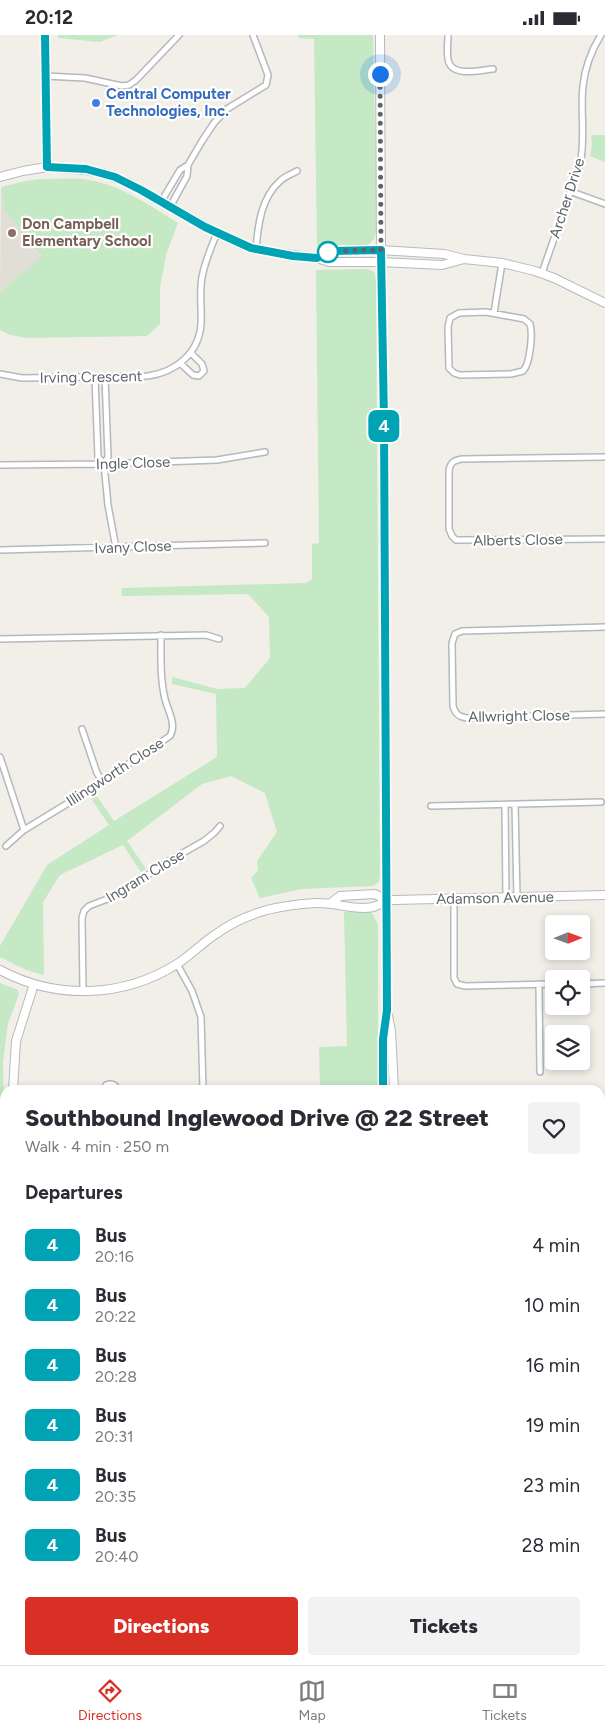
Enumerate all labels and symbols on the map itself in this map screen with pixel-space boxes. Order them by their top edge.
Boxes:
your location [368,62,393,87]
place label: Central Computer Technologies, Inc. [106,85,231,120]
marker: Central Computer Technologies, Inc. [90,97,102,109]
street label: Archer Drive [546,156,588,240]
place label: Don Campbell Elementary School [22,215,152,250]
marker: Don Campbell Elementary School [6,227,18,239]
unlabelled marker [317,241,339,263]
street label: Irving Crescent [39,367,143,387]
line badge: 4 [368,410,400,442]
street label: Ingle Close [95,453,171,473]
street label: Alberts Close [473,530,563,550]
street label: Ivany Close [94,537,172,557]
street label: Allwright Close [468,706,570,726]
street label: Illingworth Close [63,734,167,810]
street label: Ingram Close [102,846,188,906]
street label: Adamson Avenue [436,888,554,908]
north arrow [545,915,590,960]

